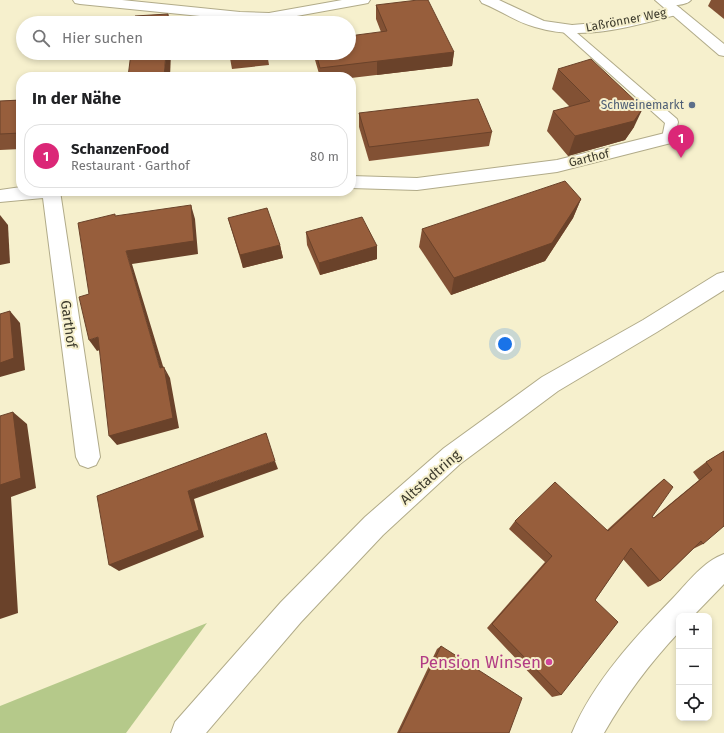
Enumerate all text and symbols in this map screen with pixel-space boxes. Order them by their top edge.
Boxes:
street label: Laßrönner Weg [585,5,668,35]
search box [16,16,356,60]
icon: search [30,27,52,49]
text: Hier suchen [62,29,143,47]
text: In der Nähe [32,88,121,109]
place label: Schweinemarkt [601,98,685,112]
marker: Schweinemarkt [687,100,697,110]
pin: 1 [668,125,694,158]
text: SchanzenFood [71,140,169,158]
street label: Garthof [567,146,612,170]
text: 1 [43,149,49,164]
text: 80 m [310,149,339,164]
text: Restaurant · Garthof [71,158,190,173]
street label: Garthof [57,299,80,350]
your location [495,334,515,354]
street label: Altstadtring [397,446,465,508]
map controls [676,613,712,721]
button: + [676,613,712,649]
button: − [676,649,712,685]
place label: Pension Winsen [419,652,541,673]
marker: Pension Winsen [544,657,554,667]
button: locate [676,685,712,721]

